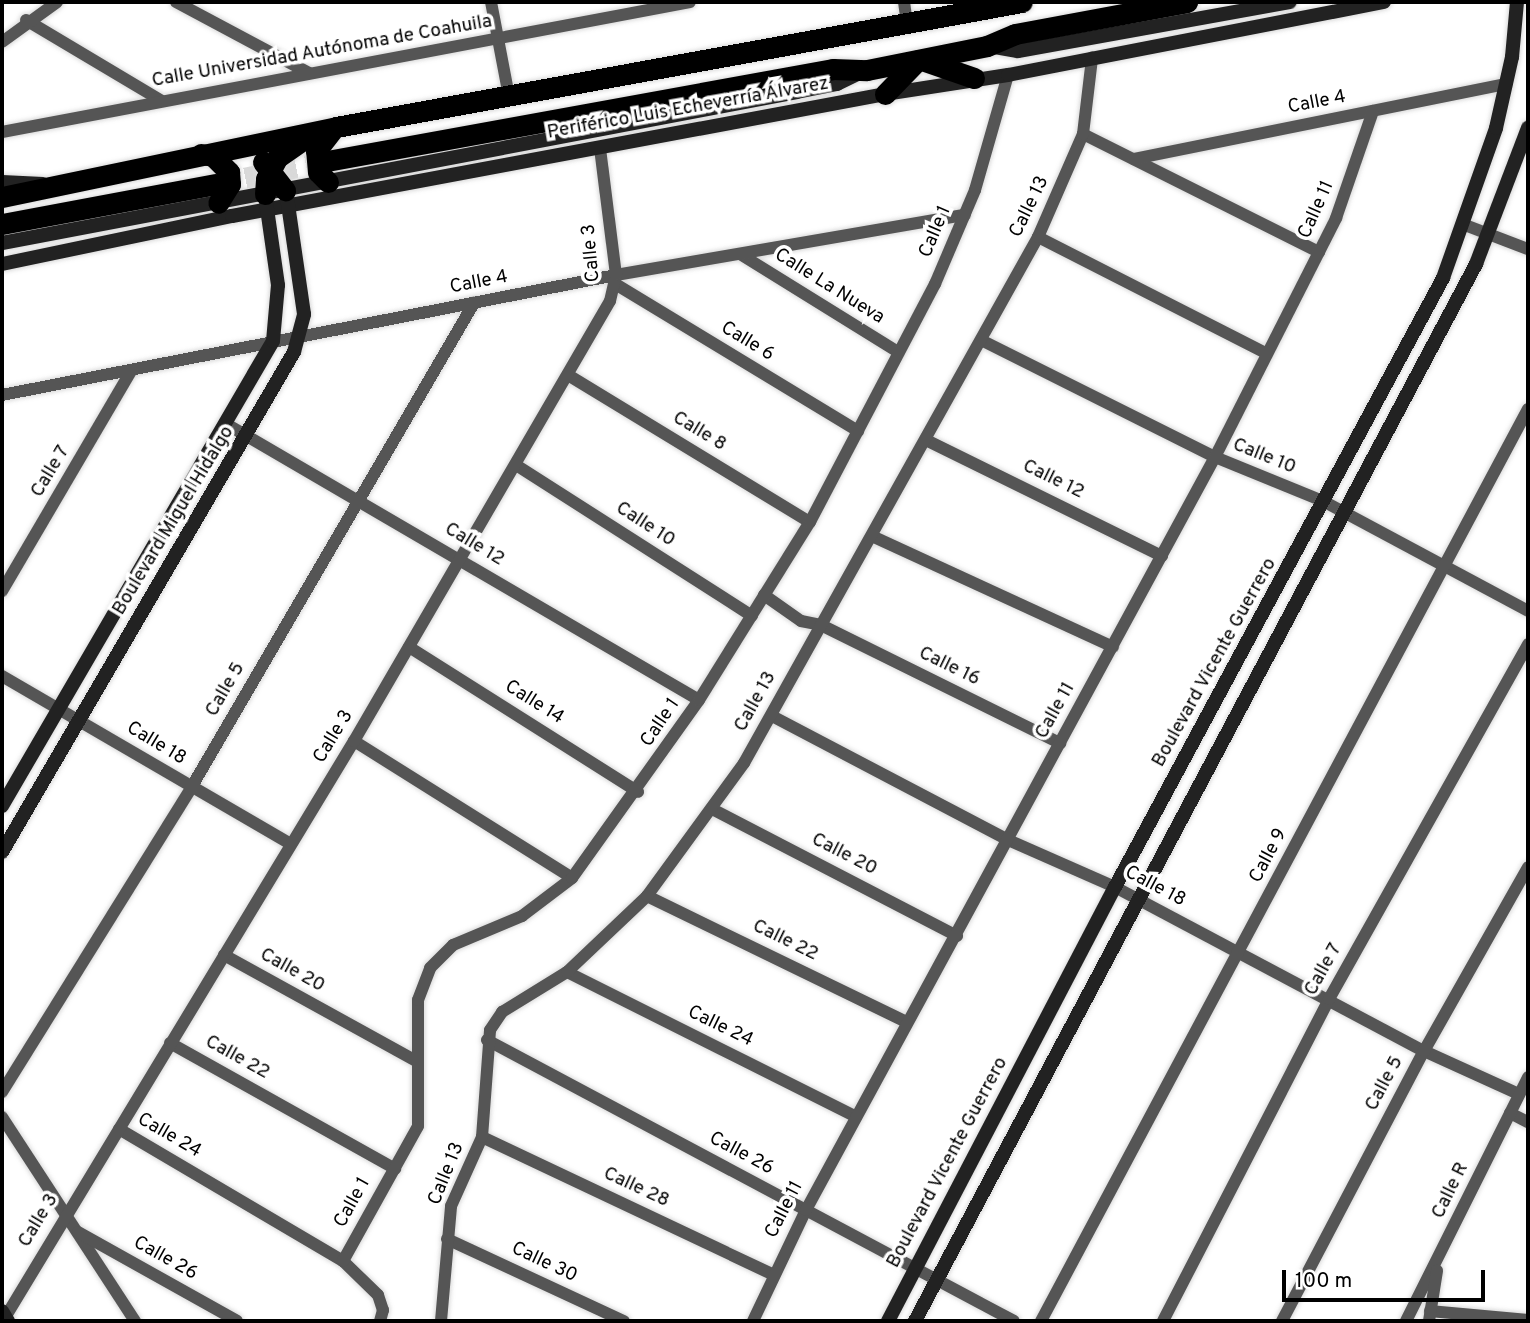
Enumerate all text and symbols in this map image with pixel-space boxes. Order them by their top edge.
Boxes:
street label: Calle Universidad Autónoma de Coahuila [150,11,494,93]
street label: Periférico Luis Echeverría Álvarez [545,73,831,145]
street label: Calle 4 [1286,86,1348,120]
street label: Calle 13 [1005,173,1055,241]
street label: Calle 11 [1294,177,1340,243]
street label: Calle 1 [915,203,957,261]
street label: Calle 3 [578,223,606,283]
street label: Calle La Nueva [770,244,888,330]
street label: Calle 4 [448,266,510,300]
street label: Calle 6 [716,317,778,367]
street label: Calle 8 [668,407,730,457]
street label: Boulevard Miguel Hidalgo [108,422,240,620]
street label: Calle 10 [1229,434,1299,480]
street label: Calle 7 [27,442,75,502]
street label: Calle 12 [1019,455,1087,505]
street label: Calle 10 [611,497,679,553]
street label: Calle 12 [440,518,508,572]
street label: Boulevard Vicente Guerrero [1148,554,1282,772]
street label: Calle 16 [915,642,983,692]
street label: Calle 5 [201,659,251,721]
street label: Calle 13 [730,668,782,736]
street label: Calle 14 [500,676,568,730]
street label: Calle 11 [1031,679,1081,743]
street label: Calle 1 [636,694,686,752]
street label: Calle 3 [309,706,359,768]
street label: Calle 18 [122,717,190,771]
street label: Calle 9 [1245,825,1293,887]
street label: Calle 20 [807,829,881,881]
street label: Calle 18 [1121,862,1189,912]
street label: Calle 22 [748,915,822,967]
street label: Calle 7 [1300,940,1348,1000]
street label: Calle 20 [256,944,328,998]
street label: Calle 24 [683,1001,757,1053]
street label: Calle 22 [201,1031,273,1085]
street label: Boulevard Vicente Guerrero [883,1053,1013,1273]
street label: Calle 5 [1361,1053,1409,1115]
street label: Calle 24 [133,1109,205,1163]
street label: Calle 26 [705,1128,777,1180]
street label: Calle 13 [424,1139,470,1209]
street label: Calle R [1428,1159,1474,1223]
street label: Calle 28 [599,1163,673,1213]
street label: Calle 1 [330,1174,376,1232]
street label: Calle 11 [761,1178,809,1242]
street label: Calle 3 [14,1190,64,1252]
street label: Calle 26 [129,1232,201,1286]
street label: Calle 30 [507,1238,581,1288]
scale bar [1285,1256,1488,1300]
text: 100 m [1295,1268,1352,1295]

